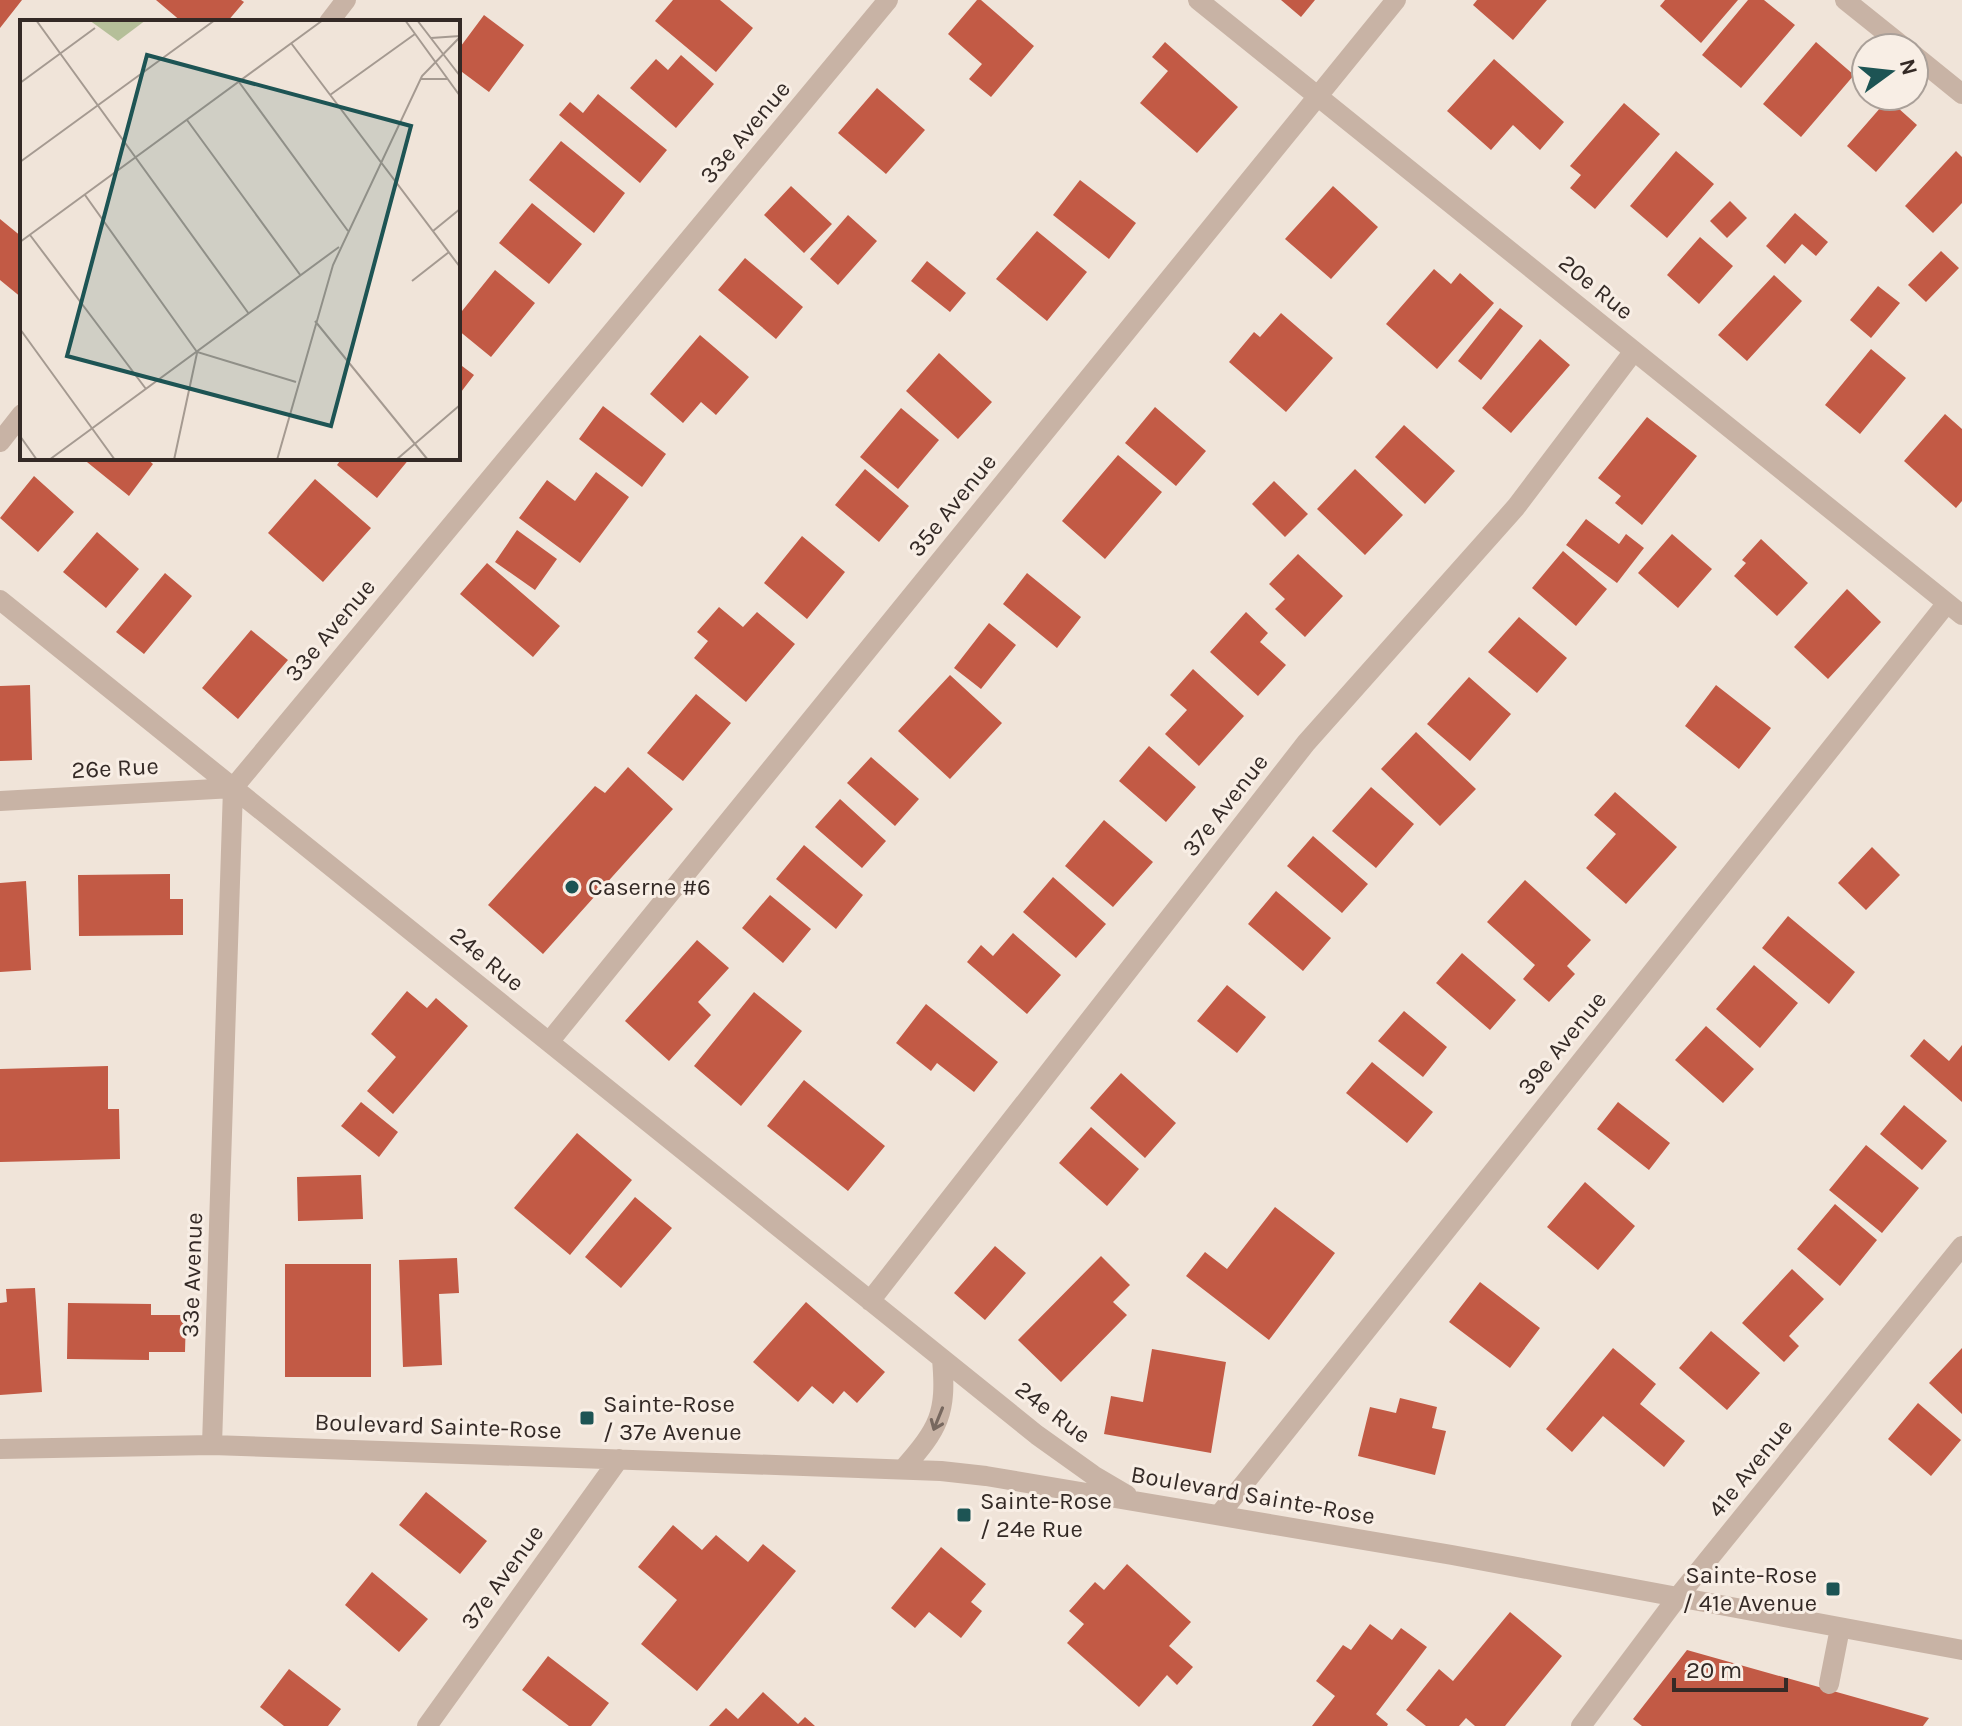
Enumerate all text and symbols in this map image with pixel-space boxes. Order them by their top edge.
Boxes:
inset map [20,20,460,460]
north arrow [1850,32,1930,112]
text: N [1894,56,1923,78]
street label: 33e Avenue [694,75,796,189]
street label: 20e Rue [1553,249,1639,325]
street label: 35e Avenue [902,448,1002,562]
street label: 33e Avenue [279,573,381,687]
street label: 37e Avenue [1176,748,1274,862]
street label: 26e Rue [71,752,159,784]
place label: Caserne #6 [588,873,711,901]
marker: Caserne #6 [563,878,581,896]
street label: 24e Rue [444,921,530,997]
street label: 39e Avenue [1512,986,1612,1100]
street label: 33e Avenue [176,1212,208,1338]
street label: 24e Rue [1010,1375,1096,1449]
place label: Sainte-Rose / 37e Avenue [603,1390,742,1446]
one-way arrow [929,1406,944,1431]
street label: Boulevard Sainte-Rose [314,1408,562,1444]
marker: Sainte-Rose / 37e Avenue [578,1409,596,1427]
street label: 41e Avenue [1702,1413,1798,1523]
street label: Boulevard Sainte-Rose [1129,1460,1377,1530]
place label: Sainte-Rose / 24e Rue [980,1487,1112,1543]
marker: Sainte-Rose / 24e Rue [955,1506,973,1524]
street label: 37e Avenue [455,1519,549,1635]
place label: Sainte-Rose / 41e Avenue [1683,1561,1817,1617]
marker: Sainte-Rose / 41e Avenue [1824,1580,1842,1598]
scale bar [1674,1642,1786,1692]
text: 20 m [1686,1656,1742,1684]

